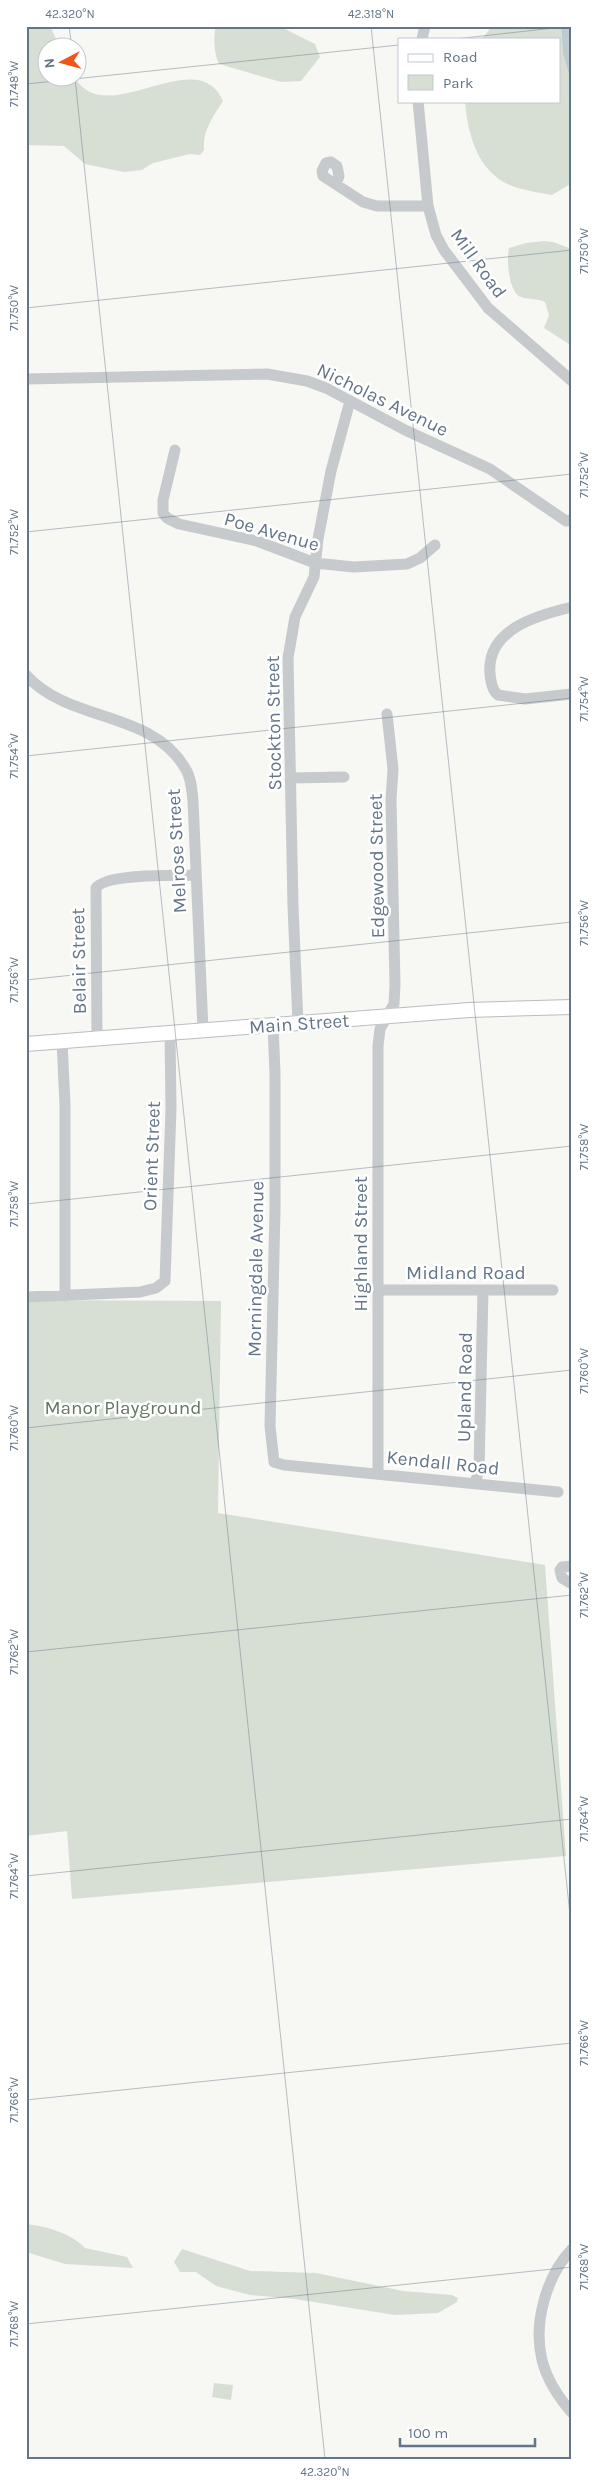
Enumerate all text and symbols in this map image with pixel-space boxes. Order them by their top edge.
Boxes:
text: 42.320°N [45,7,95,21]
text: 42.318°N [348,7,394,21]
north arrow [38,38,88,88]
legend [398,38,560,102]
text: Road [443,48,478,66]
text: N [41,57,59,69]
text: 71.748°W [7,61,21,107]
text: Park [443,74,473,92]
street label: Mill Road [446,224,511,303]
text: 71.750°W [577,228,591,274]
text: 71.750°W [7,285,21,331]
street label: Nicholas Avenue [313,359,452,441]
text: 71.752°W [577,452,591,498]
street label: Poe Avenue [222,508,322,556]
text: 71.752°W [7,509,21,555]
street label: Stockton Street [262,655,286,791]
text: 71.754°W [577,676,591,722]
text: 71.754°W [7,733,21,779]
street label: Melrose Street [163,788,191,914]
street label: Edgewood Street [365,793,389,939]
text: 71.756°W [577,900,591,946]
street label: Belair Street [67,908,91,1014]
text: 71.756°W [7,957,21,1003]
street label: Main Street [248,1010,350,1038]
street label: Orient Street [139,1101,165,1211]
text: 71.758°W [577,1124,591,1170]
street label: Highland Street [350,1176,372,1312]
text: 71.758°W [7,1181,21,1227]
street label: Morningdale Avenue [243,1181,269,1357]
street label: Midland Road [406,1262,526,1284]
street label: Upland Road [453,1332,477,1442]
text: 71.760°W [577,1348,591,1394]
park label: Manor Playground [45,1397,201,1419]
text: 71.760°W [7,1405,21,1451]
street label: Kendall Road [385,1446,500,1480]
text: 71.762°W [577,1572,591,1618]
text: 71.762°W [7,1629,21,1675]
text: 71.764°W [577,1796,591,1842]
text: 71.764°W [7,1853,21,1899]
text: 71.766°W [577,2020,591,2066]
text: 71.766°W [7,2077,21,2123]
text: 71.768°W [577,2244,591,2290]
text: 71.768°W [7,2301,21,2347]
scale bar [400,2415,536,2447]
text: 100 m [408,2424,448,2442]
text: 42.320°N [300,2465,350,2479]

